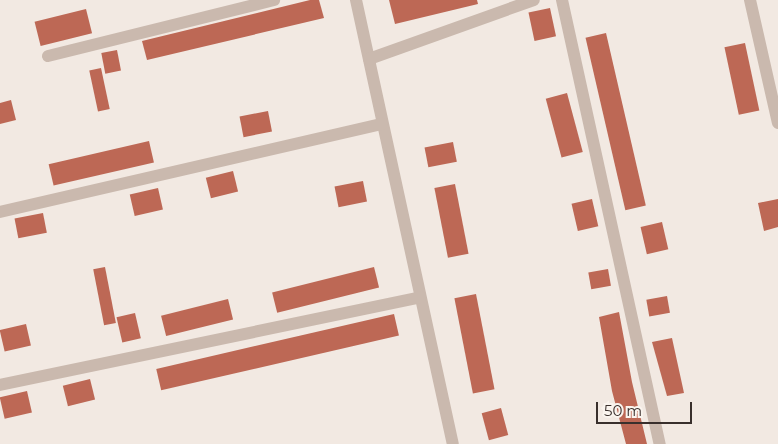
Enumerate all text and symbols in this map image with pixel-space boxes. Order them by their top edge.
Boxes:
scale bar [598,392,694,424]
text: 50 m [604,401,642,420]

